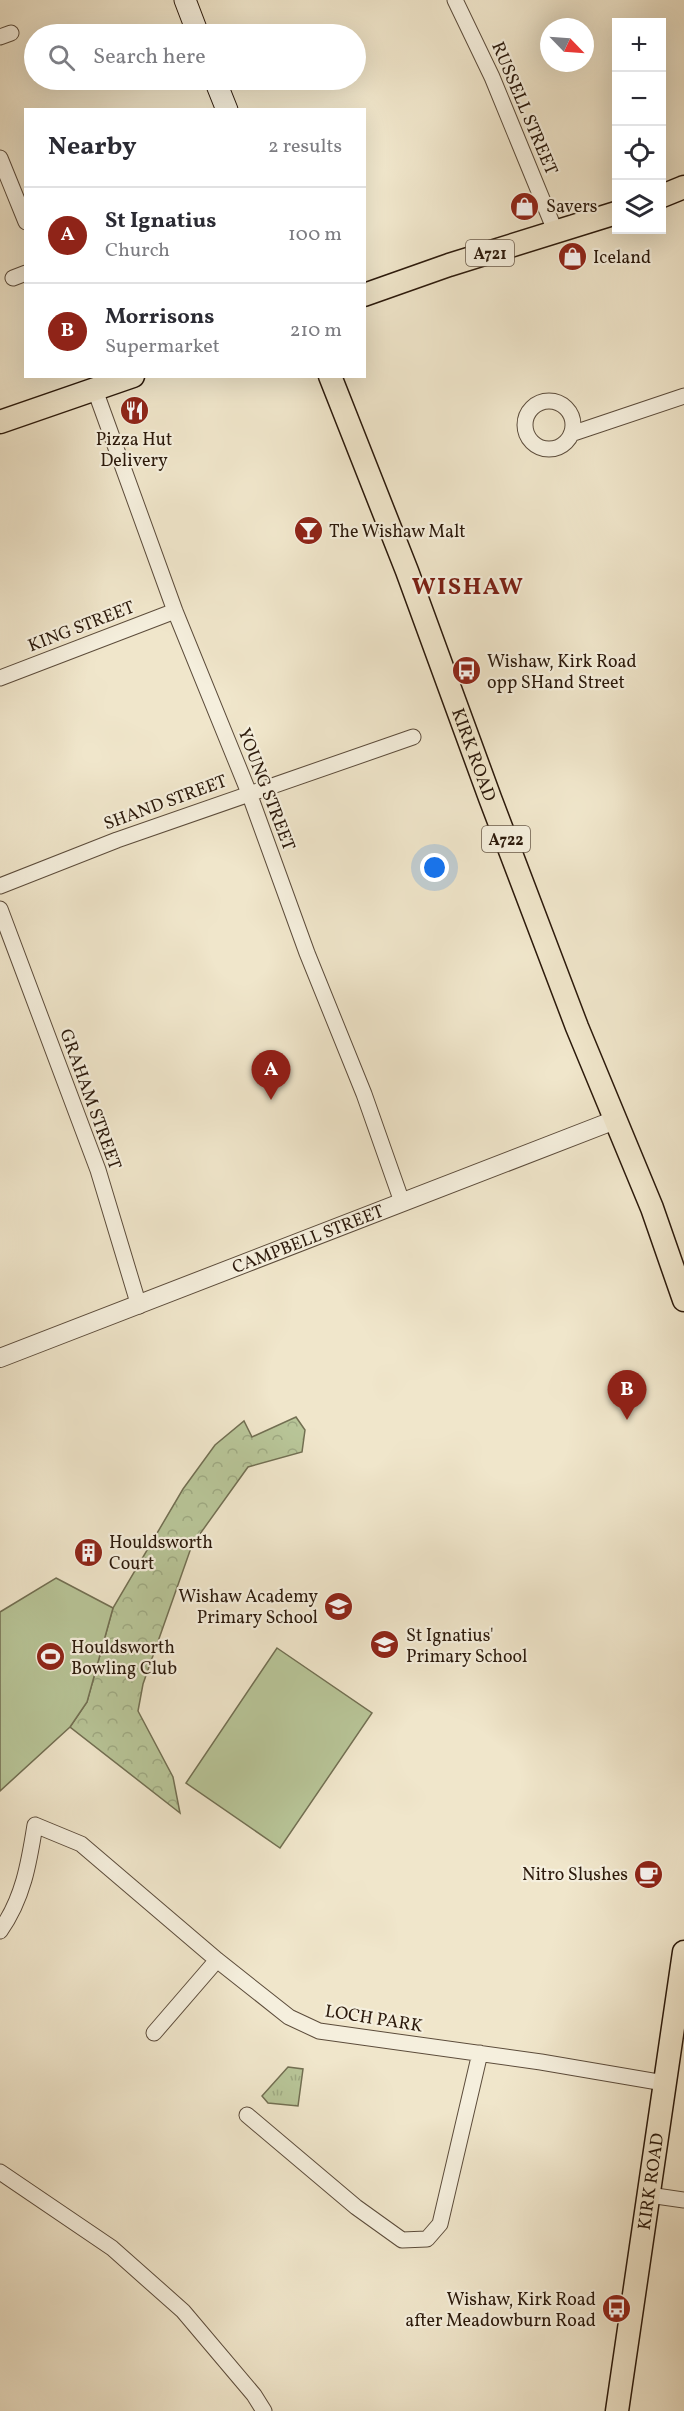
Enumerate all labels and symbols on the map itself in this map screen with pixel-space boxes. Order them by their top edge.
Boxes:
north arrow [540,18,594,72]
street label: RUSSELL STREET [484,38,563,179]
shop icon: Savers [509,190,541,222]
place label: Savers [546,195,597,220]
road number: A721 [466,240,514,266]
shop icon: Iceland [556,241,588,273]
place label: Iceland [593,246,651,271]
restaurant icon: Pizza Hut Delivery [118,394,150,426]
place label: Pizza Hut Delivery [96,428,172,474]
bar icon: The Wishaw Malt [292,515,324,547]
place label: The Wishaw Malt [329,520,466,545]
district label: WISHAW [412,571,524,605]
street label: KING STREET [25,595,139,659]
place label: Wishaw, Kirk Road opp SHand Street [487,650,637,696]
bus stop icon: Wishaw, Kirk Road opp SHand Street [450,655,482,687]
street label: KIRK ROAD [444,705,501,805]
street label: YOUNG STREET [231,725,301,855]
street label: SHAND STREET [100,769,231,837]
road number: A722 [482,826,530,852]
your location [420,853,449,882]
street label: GRAHAM STREET [53,1026,127,1174]
pin: A [252,1050,290,1100]
street label: CAMPBELL STREET [229,1199,388,1281]
pin: B [608,1370,646,1420]
place label: Houldsworth Court [109,1531,213,1577]
building icon: Houldsworth Court [72,1536,104,1568]
place label: Wishaw Academy Primary School [178,1585,318,1631]
school or university icon: Wishaw Academy Primary School [323,1590,355,1622]
place label: St Ignatius' Primary School [406,1624,527,1670]
school or university icon: St Ignatius' Primary School [369,1629,401,1661]
place label: Houldsworth Bowling Club [71,1636,177,1682]
sports icon: Houldsworth Bowling Club [34,1641,66,1673]
cafe icon: Nitro Slushes [633,1858,665,1890]
place label: Nitro Slushes [522,1863,628,1888]
street label: LOCH PARK [323,1999,425,2040]
street label: KIRK ROAD [633,2132,671,2232]
place label: Wishaw, Kirk Road after Meadowburn Road [405,2288,596,2334]
bus stop icon: Wishaw, Kirk Road after Meadowburn Road [601,2293,633,2325]

